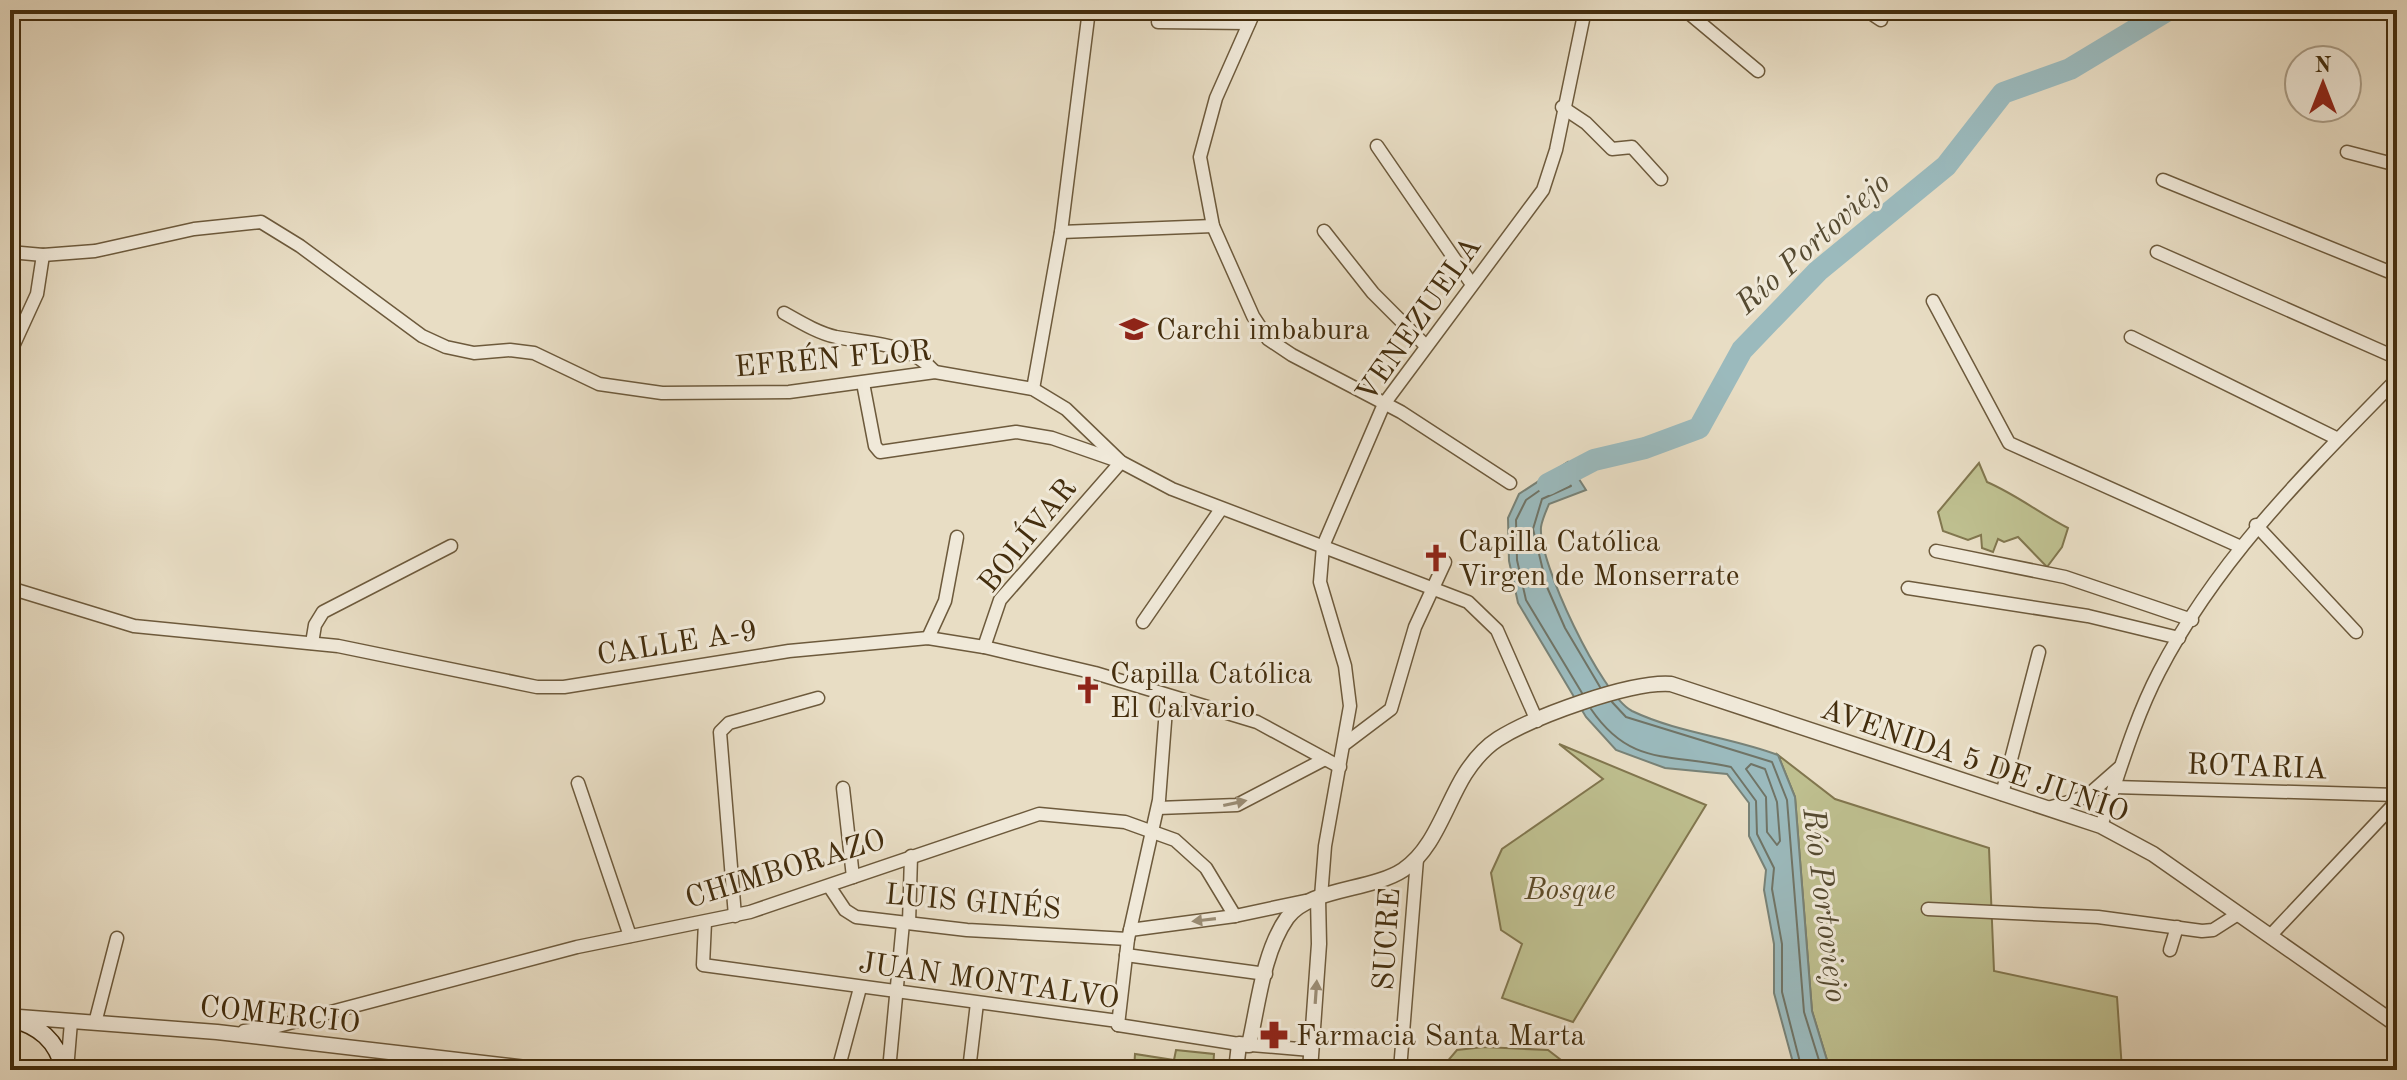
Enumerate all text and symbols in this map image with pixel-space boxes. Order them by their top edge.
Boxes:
north arrow [2283,44,2363,124]
text: N [2315,55,2332,77]
water label: Río Portoviejo [1730,167,1897,322]
street label: VENEZUELA [1352,232,1488,408]
school or university icon: Carchi imbabura [1119,314,1149,344]
place label: Carchi imbabura [1156,316,1370,346]
street label: EFRÉN FLOR [733,331,933,384]
street label: BOLÍVAR [970,470,1083,599]
place label: Capilla Católica Virgen de Monserrate [1458,528,1739,592]
church icon: Capilla Católica Virgen de Monserrate [1421,543,1451,573]
street label: CALLE A-9 [595,616,760,671]
place label: Capilla Católica El Calvario [1110,660,1313,724]
church icon: Capilla Católica El Calvario [1073,675,1103,705]
street label: AVENIDA 5 DE JUNIO [1817,695,2132,829]
street label: ROTARIA [2186,751,2328,785]
one-way arrow [1223,796,1248,809]
water label: Río Portoviejo [1795,805,1851,1004]
street label: CHIMBORAZO [682,825,889,915]
street label: LUIS GINÉS [884,875,1062,926]
park label: Bosque [1523,876,1616,906]
street label: SUCRE [1369,887,1407,991]
one-way arrow [1191,914,1216,927]
street label: JUAN MONTALVO [856,949,1121,1015]
one-way arrow [1310,979,1323,1004]
street label: COMERCIO [198,993,362,1039]
pharmacy icon: Farmacia Santa Marta [1259,1020,1289,1050]
place label: Farmacia Santa Marta [1296,1022,1586,1052]

